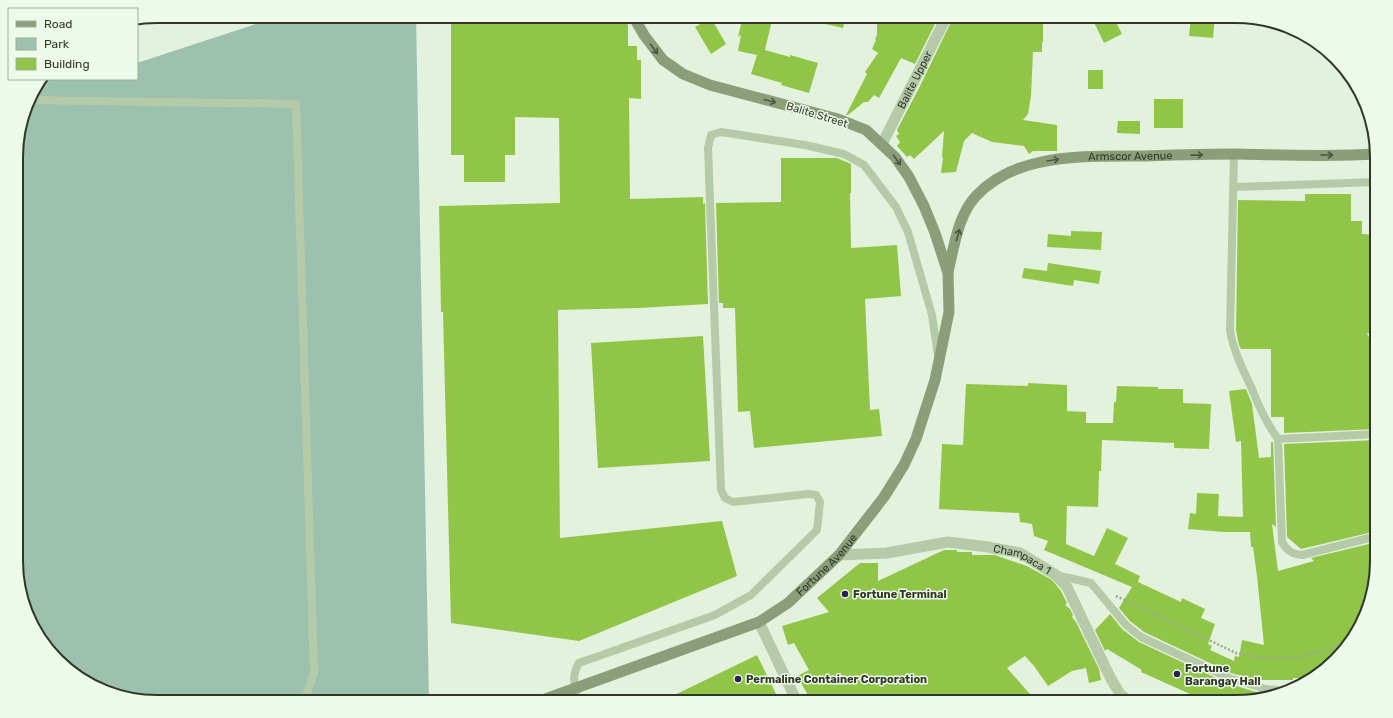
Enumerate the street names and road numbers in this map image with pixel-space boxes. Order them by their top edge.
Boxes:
street label: Balite Upper [894,48,935,111]
street label: Balite Street [785,99,850,131]
street label: Armscor Avenue [1088,149,1173,163]
street label: Fortune Avenue [793,531,860,598]
street label: Champaca 1 [992,542,1053,577]

